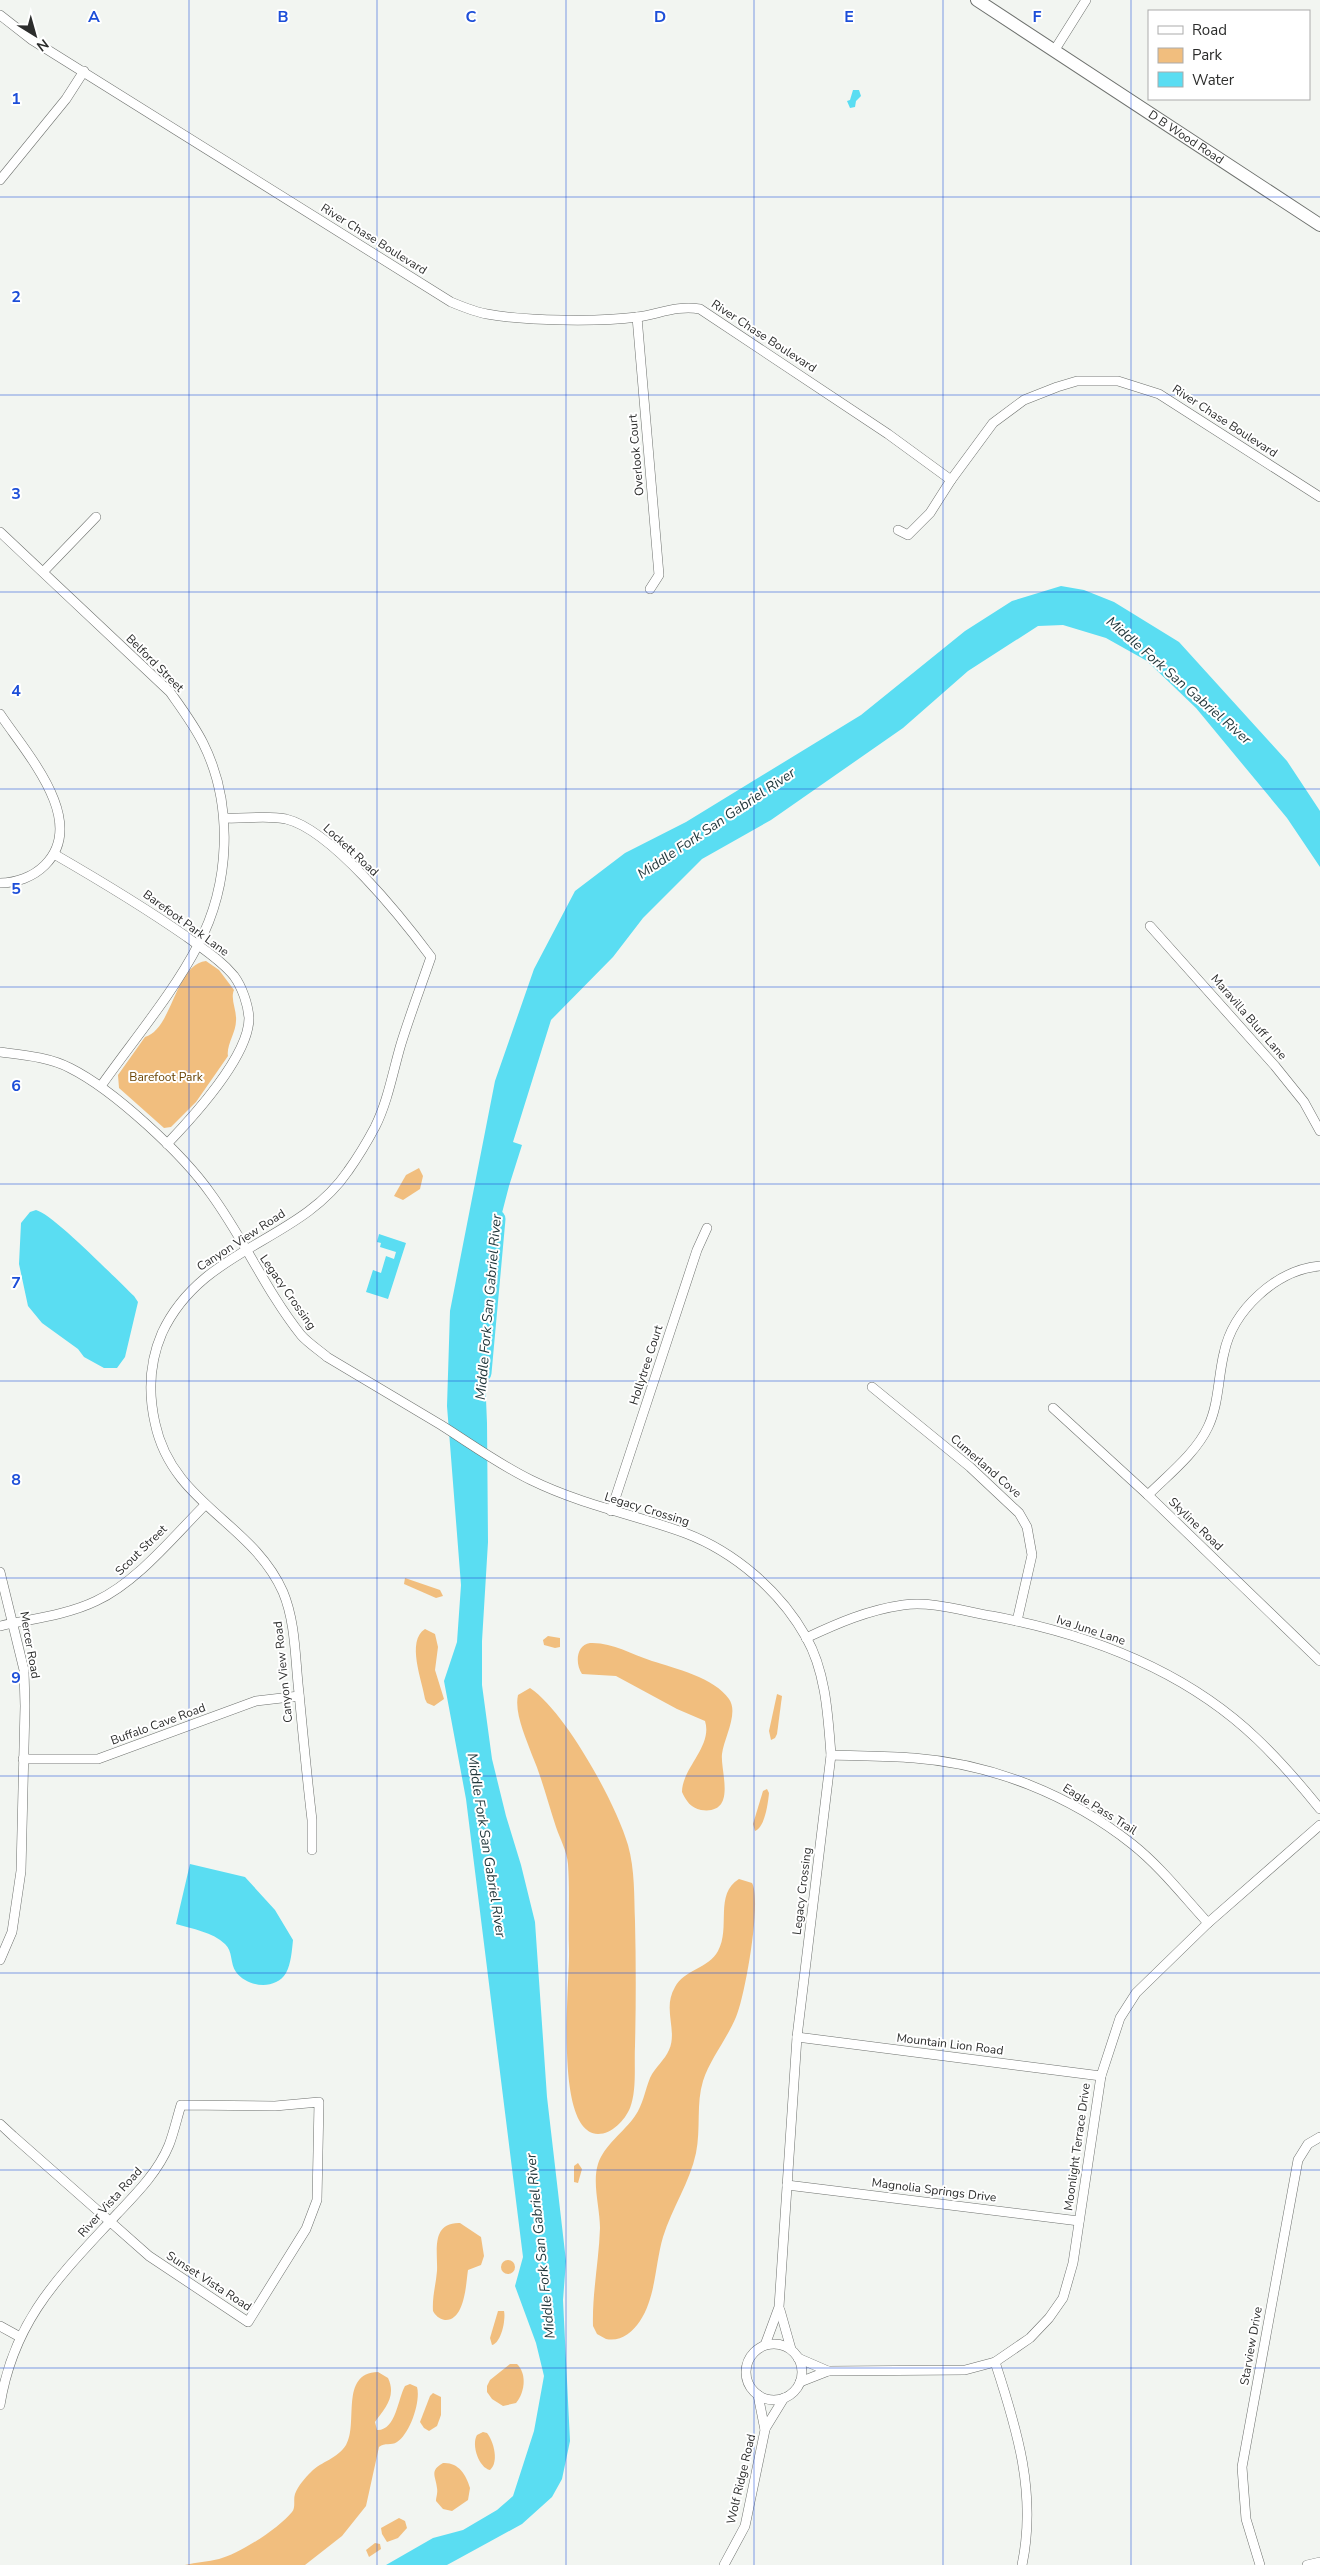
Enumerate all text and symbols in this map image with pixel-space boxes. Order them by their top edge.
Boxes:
text: A [88,6,100,28]
text: B [277,6,289,28]
text: C [466,6,477,28]
text: D [654,6,666,28]
text: E [844,6,854,28]
text: F [1033,6,1042,28]
north arrow [10,10,60,60]
legend [1148,10,1310,100]
text: Road [1192,20,1227,40]
text: N [33,34,52,56]
text: Park [1192,45,1222,65]
text: Water [1192,70,1235,90]
text: 1 [11,88,21,110]
street label: D B Wood Road [1145,107,1227,168]
street label: River Chase Boulevard [318,200,430,278]
text: 2 [11,286,21,308]
street label: River Chase Boulevard [708,296,820,376]
street label: River Chase Boulevard [1169,381,1281,461]
street label: Overlook Court [624,413,648,496]
text: 3 [11,483,21,505]
water label: Middle Fork San Gabriel River [1102,612,1256,749]
street label: Belford Street [123,631,188,696]
text: 4 [11,680,21,702]
water label: Middle Fork San Gabriel River [634,763,800,883]
street label: Lockett Road [320,820,382,880]
text: 5 [11,878,21,900]
street label: Barefoot Park Lane [140,886,232,960]
street label: Maravilla Bluff Lane [1208,971,1290,1063]
park label: Barefoot Park [129,1069,204,1085]
text: 6 [11,1075,21,1097]
street label: Canyon View Road [194,1205,288,1275]
water label: Middle Fork San Gabriel River [471,1212,506,1401]
street label: Legacy Crossing [256,1251,320,1333]
text: 7 [11,1272,21,1294]
street label: Hollytree Court [626,1322,667,1407]
street label: Cumerland Cove [947,1431,1025,1501]
text: 8 [11,1469,21,1491]
street label: Legacy Crossing [602,1488,692,1530]
street label: Skyline Road [1165,1494,1227,1554]
street label: Scout Street [112,1521,171,1579]
street label: Mercer Road [16,1610,44,1680]
street label: Iva June Lane [1054,1611,1128,1649]
street label: Canyon View Road [270,1620,296,1724]
text: 9 [11,1667,21,1689]
street label: Buffalo Cave Road [108,1699,208,1749]
water label: Middle Fork San Gabriel River [463,1752,511,1940]
street label: Eagle Pass Trail [1060,1780,1141,1838]
street label: Legacy Crossing [789,1846,815,1936]
street label: Mountain Lion Road [896,2030,1004,2058]
street label: Moonlight Terrace Drive [1060,2082,1094,2212]
water label: Middle Fork San Gabriel River [521,2151,560,2340]
street label: River Vista Road [74,2164,146,2240]
street label: Magnolia Springs Drive [871,2174,997,2206]
street label: Sunset Vista Road [163,2247,255,2315]
street label: Starview Drive [1236,2305,1266,2387]
street label: Wolf Ridge Road [723,2432,759,2526]

